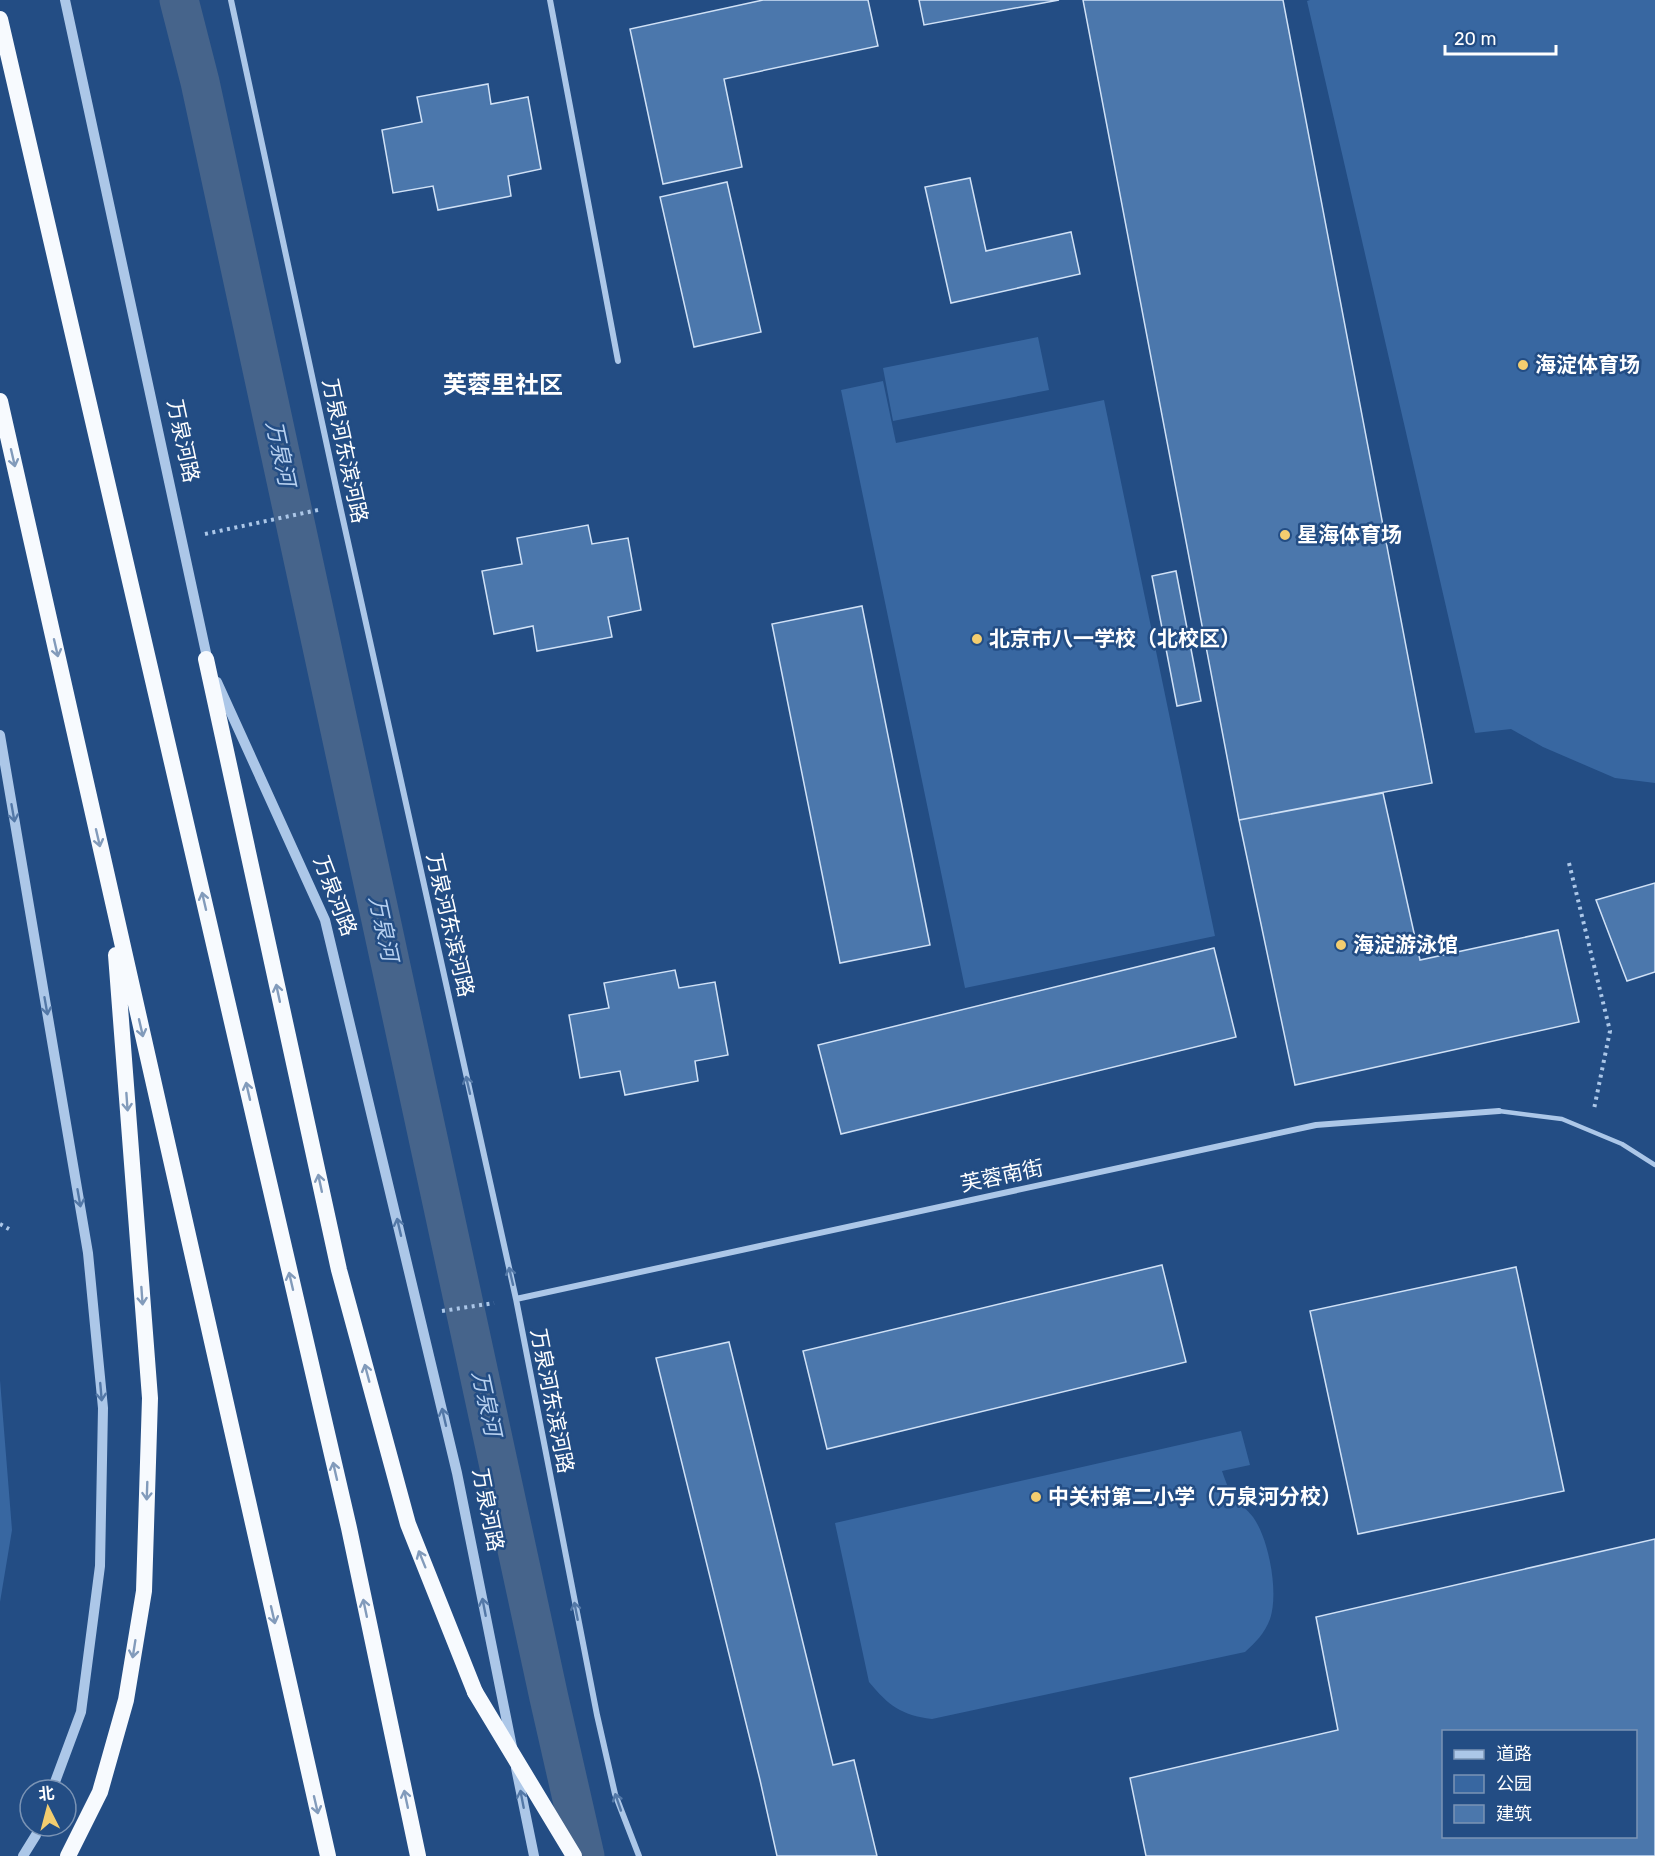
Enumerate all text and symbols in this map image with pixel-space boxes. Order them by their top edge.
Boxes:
scale bar [1445,18,1556,56]
text: 20 m [1454,28,1496,50]
place label: 海淀体育场 [1535,352,1640,377]
marker: 海淀体育场 [1516,358,1530,372]
district label: 芙蓉里社区 [443,371,563,399]
street label: 万泉河东滨河路 [318,376,373,525]
street label: 万泉河路 [163,397,204,485]
water label: 万泉河 [260,418,301,492]
one-way arrow [8,447,19,467]
place label: 星海体育场 [1297,522,1402,547]
marker: 星海体育场 [1278,528,1292,542]
place label: 北京市八一学校（北校区） [989,626,1241,651]
marker: 北京市八一学校（北校区） [970,632,984,646]
one-way arrow [50,638,62,657]
one-way arrow [8,803,19,823]
one-way arrow [93,828,105,847]
street label: 万泉河东滨河路 [422,850,479,999]
street label: 万泉河路 [309,852,362,940]
one-way arrow [197,892,209,911]
water label: 万泉河 [363,893,404,967]
place label: 海淀游泳馆 [1353,932,1458,957]
marker: 海淀游泳馆 [1334,938,1348,952]
one-way arrow [272,983,284,1002]
one-way arrow [41,995,52,1015]
one-way arrow [136,1018,147,1038]
one-way arrow [462,1076,474,1095]
one-way arrow [241,1082,253,1101]
one-way arrow [122,1091,133,1111]
street label: 芙蓉南街 [958,1155,1046,1196]
one-way arrow [314,1174,325,1194]
one-way arrow [74,1188,85,1207]
one-way arrow [392,1218,404,1237]
one-way arrow [504,1266,516,1285]
one-way arrow [285,1272,297,1291]
one-way arrow [137,1286,148,1306]
street label: 万泉河东滨河路 [526,1326,579,1475]
one-way arrow [361,1363,372,1382]
water label: 万泉河 [466,1368,507,1442]
one-way arrow [96,1381,107,1401]
one-way arrow [438,1407,449,1427]
one-way arrow [329,1462,341,1481]
street label: 万泉河路 [468,1466,509,1554]
one-way arrow [142,1480,153,1500]
place label: 中关村第二小学（万泉河分校） [1048,1484,1342,1509]
marker: 中关村第二小学（万泉河分校） [1029,1490,1043,1504]
one-way arrow [416,1550,427,1569]
one-way arrow [478,1598,489,1618]
one-way arrow [359,1599,371,1618]
one-way arrow [570,1602,581,1622]
one-way arrow [267,1605,279,1624]
one-way arrow [128,1638,139,1658]
legend [1442,1730,1637,1838]
text: 道路 [1496,1743,1532,1765]
text: 公园 [1496,1773,1532,1795]
north arrow [18,1778,78,1838]
text: 北 [38,1783,55,1804]
one-way arrow [399,1789,411,1808]
one-way arrow [516,1789,528,1808]
one-way arrow [611,1793,622,1812]
one-way arrow [311,1795,322,1814]
text: 建筑 [1496,1803,1532,1825]

